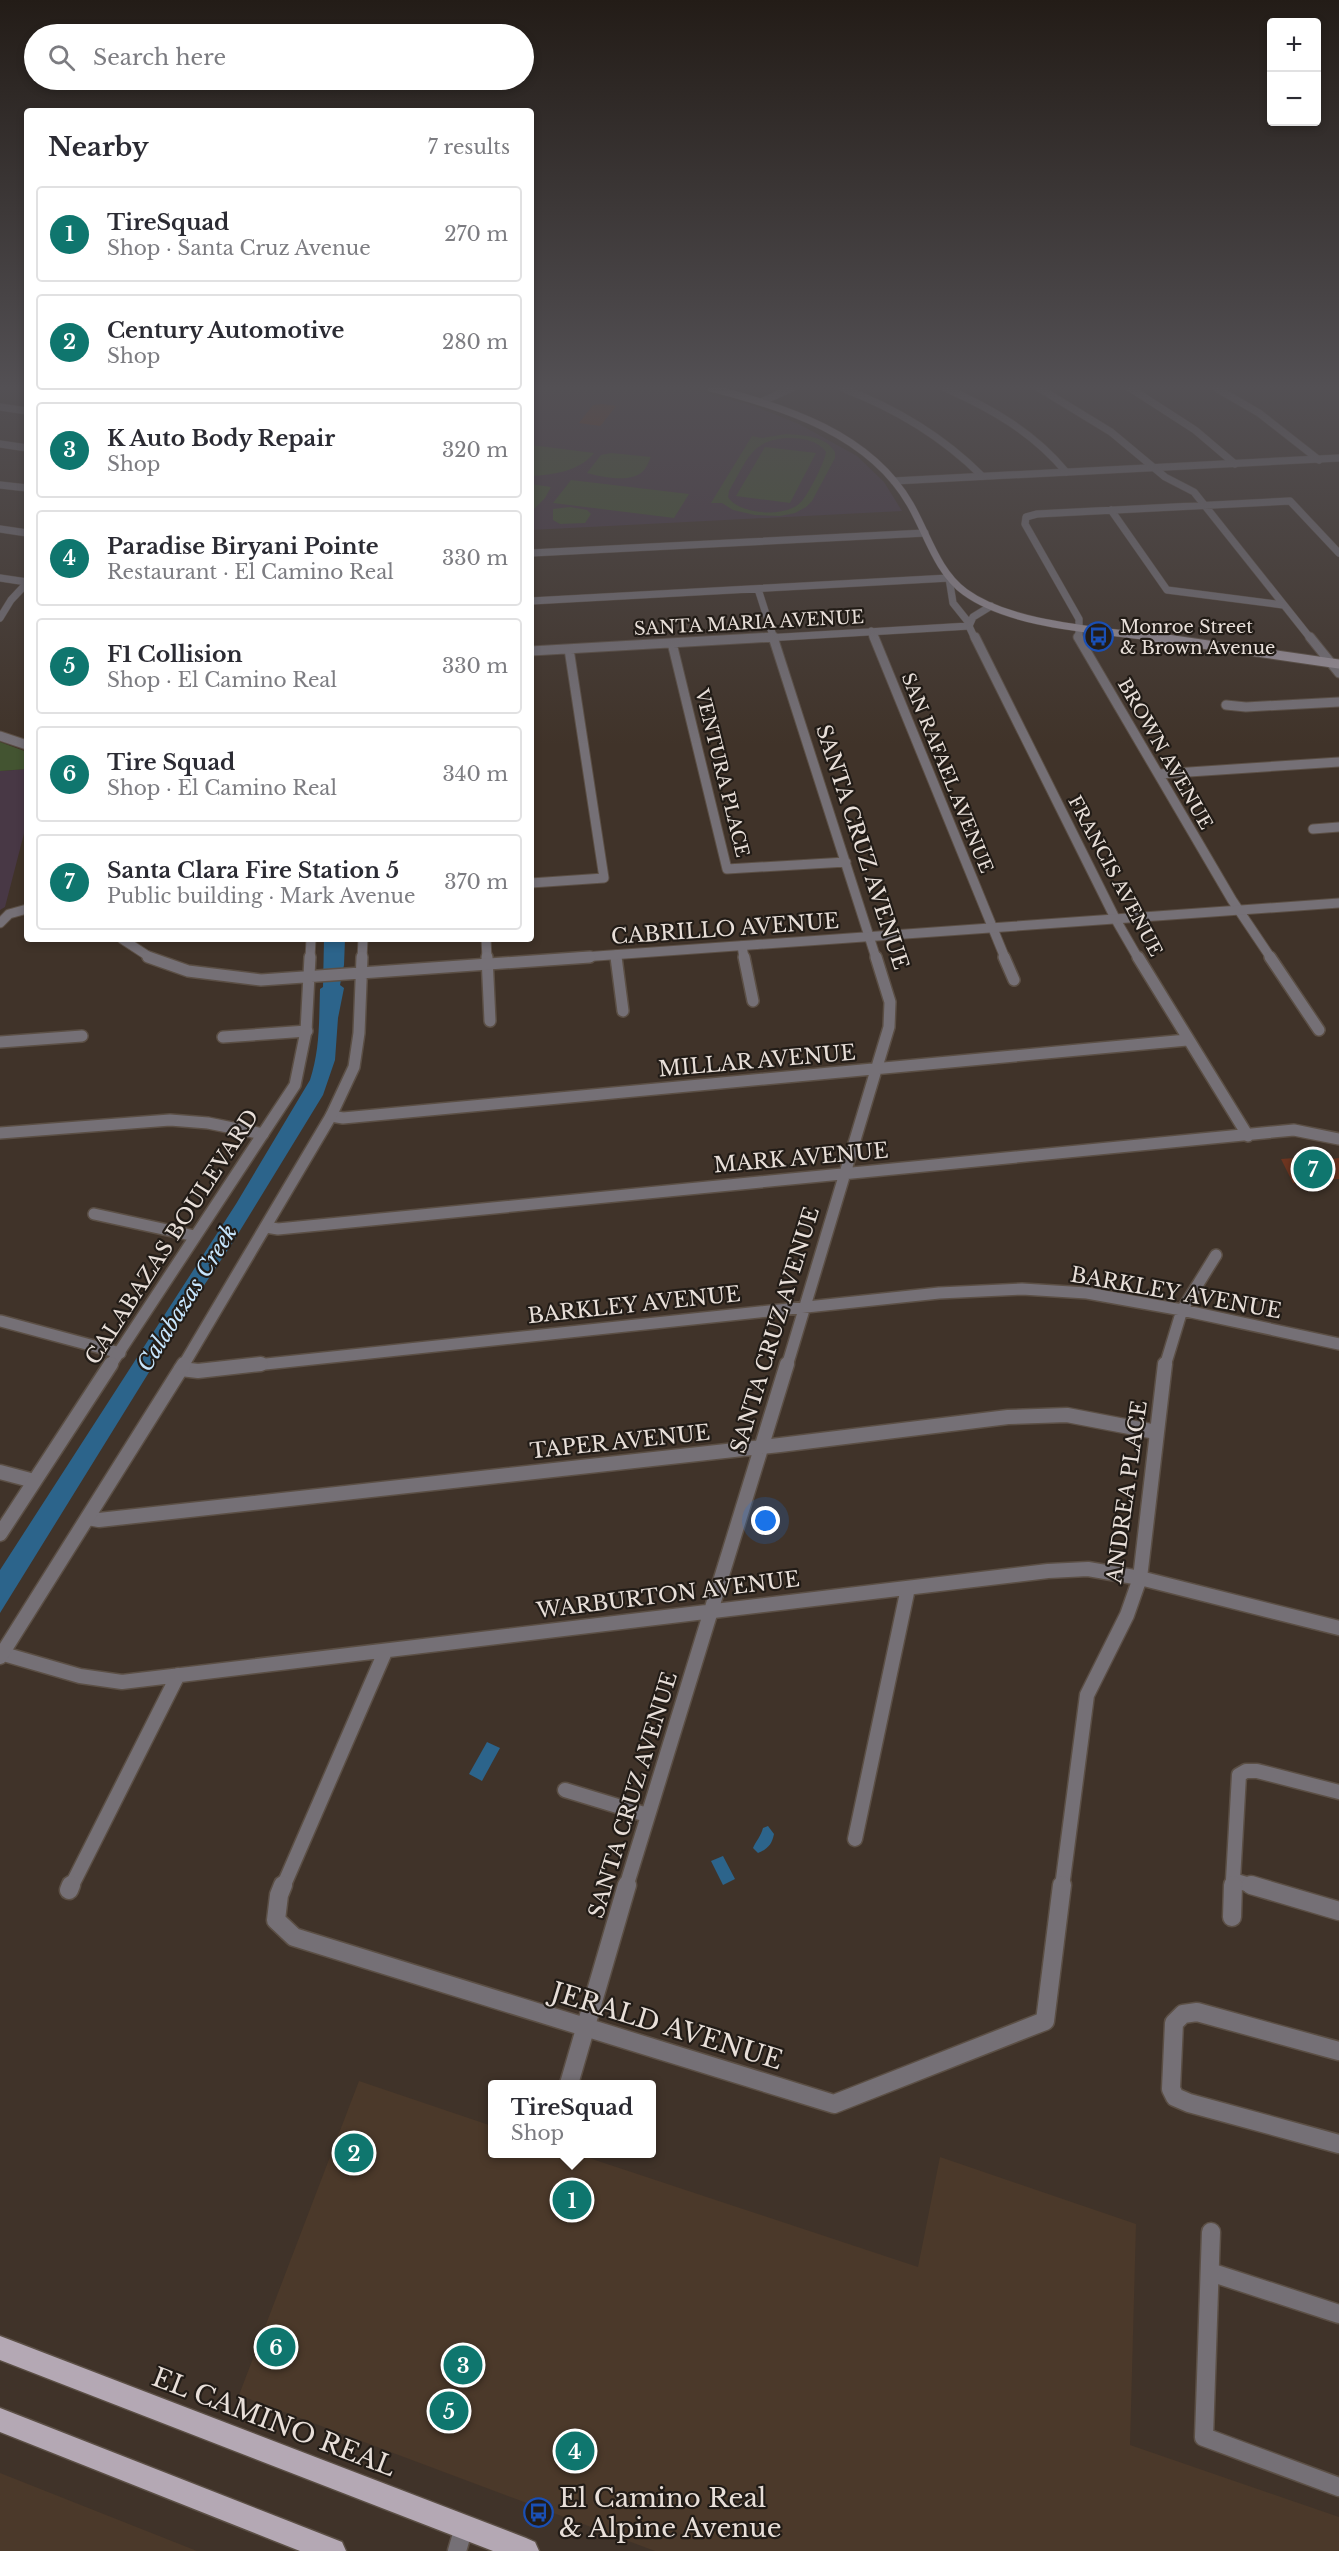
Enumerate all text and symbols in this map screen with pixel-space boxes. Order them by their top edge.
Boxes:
map controls [1267,18,1321,126]
button: + [1267,18,1321,72]
search box [24,24,534,90]
icon: search [45,41,78,74]
text: Search here [93,44,226,71]
button: − [1267,72,1321,126]
text: Nearby [48,131,149,163]
text: 7 results [428,135,510,159]
text: TireSquad [107,209,229,236]
text: 1 [65,222,74,246]
text: 270 m [444,222,508,246]
text: Shop · Santa Cruz Avenue [107,236,371,260]
text: Century Automotive [107,317,344,344]
text: 2 [63,330,76,354]
text: 280 m [442,330,508,354]
text: Shop [107,344,160,368]
text: K Auto Body Repair [107,425,335,452]
text: 3 [63,438,76,462]
text: 320 m [442,438,508,462]
text: Shop [107,452,160,476]
text: Paradise Biryani Pointe [107,533,379,560]
text: 4 [63,546,76,570]
text: 330 m [442,546,508,570]
text: Restaurant · El Camino Real [107,560,394,584]
street label: SANTA MARIA AVENUE [633,606,865,640]
place label: Monroe Street & Brown Avenue [1120,616,1275,659]
bus stop icon: Monroe Street & Brown Avenue [1083,621,1115,653]
text: F1 Collision [107,641,243,668]
text: 5 [64,654,75,678]
text: 330 m [442,654,508,678]
text: Shop · El Camino Real [107,668,337,692]
street label: SAN RAFAEL AVENUE [897,670,997,876]
street label: BROWN AVENUE [1113,675,1217,833]
street label: VENTURA PLACE [690,686,754,859]
street label: SANTA CRUZ AVENUE [810,721,914,973]
text: Tire Squad [107,749,235,776]
text: 6 [63,762,76,786]
text: 340 m [443,762,508,786]
text: Shop · El Camino Real [107,776,337,800]
street label: FRANCIS AVENUE [1063,792,1167,960]
text: Santa Clara Fire Station 5 [107,857,399,884]
text: 7 [64,870,75,894]
text: 370 m [444,870,508,894]
text: Public building · Mark Avenue [107,884,415,908]
street label: CABRILLO AVENUE [610,908,840,950]
street label: MILLAR AVENUE [657,1039,857,1083]
street label: CALABAZAS BOULEVARD [80,1105,264,1369]
street label: MARK AVENUE [713,1137,889,1179]
pin: 7 [1294,1146,1332,1192]
street label: SANTA CRUZ AVENUE [725,1204,825,1456]
water label: Calabazas Creek [131,1220,243,1376]
street label: BARKLEY AVENUE [1068,1262,1284,1324]
street label: BARKLEY AVENUE [526,1281,742,1329]
street label: ANDREA PLACE [1101,1399,1153,1586]
street label: TAPER AVENUE [529,1420,711,1464]
your location [751,1506,780,1535]
street label: WARBURTON AVENUE [534,1566,801,1624]
street label: SANTA CRUZ AVENUE [583,1669,683,1921]
street label: JERALD AVENUE [545,1975,786,2076]
popup [488,2080,656,2158]
text: TireSquad [511,2094,633,2121]
text: Shop [511,2121,564,2145]
pin: 2 [334,2130,374,2176]
pin: 1 [552,2178,592,2222]
pin: 6 [256,2324,296,2370]
pin: 3 [444,2342,482,2388]
street label: EL CAMINO REAL [148,2361,400,2483]
pin: 5 [430,2388,468,2434]
pin: 4 [556,2428,594,2474]
place label: El Camino Real & Alpine Avenue [559,2482,782,2544]
bus stop icon: El Camino Real & Alpine Avenue [522,2497,554,2529]

